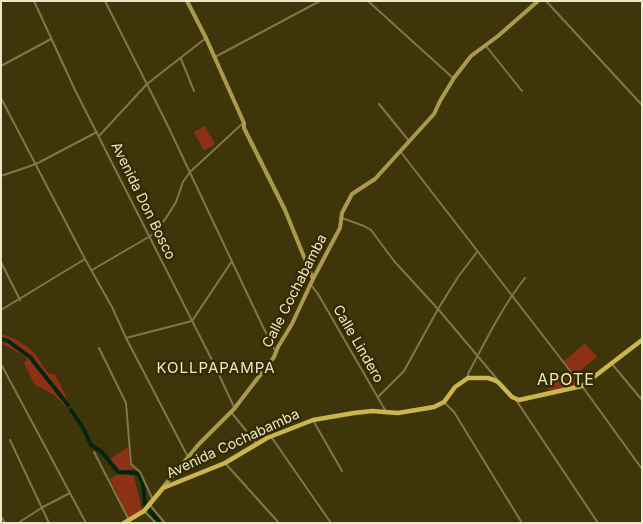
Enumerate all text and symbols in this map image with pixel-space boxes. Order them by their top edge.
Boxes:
street label: Avenida Don Bosco [107,140,179,262]
street label: Calle Cochabamba [259,231,331,351]
street label: Calle Lindero [329,302,387,386]
district label: KOLLPAPAMPA [155,359,277,377]
district label: APOTE [536,370,596,390]
street label: Avenida Cochabamba [164,406,302,482]

